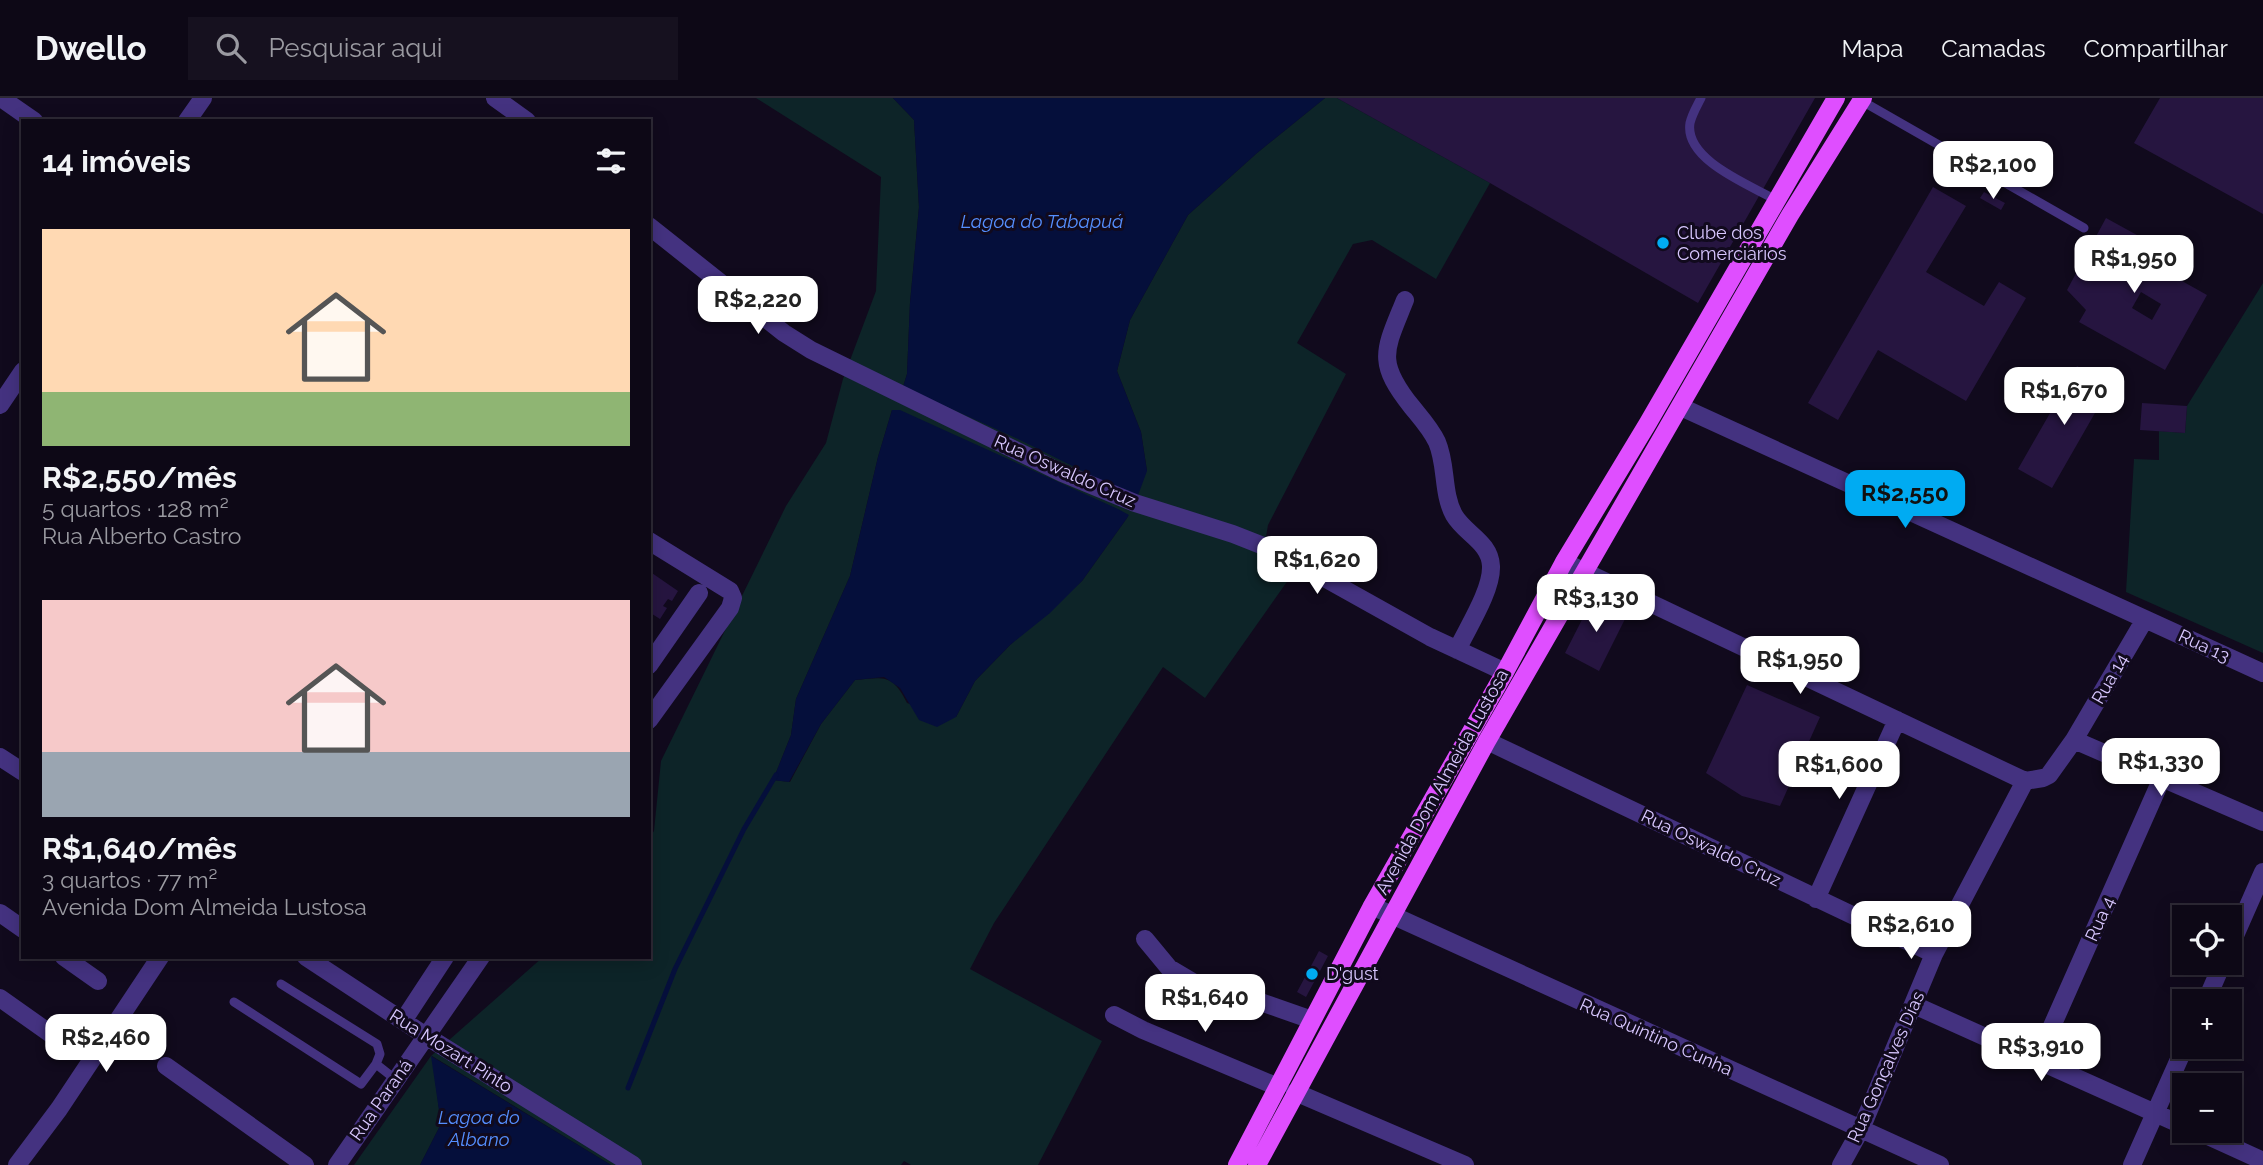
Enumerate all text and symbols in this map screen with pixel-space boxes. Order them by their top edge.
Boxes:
search box [188,17,678,80]
text: Dwello [35,29,146,68]
icon: search [212,29,250,67]
text: Pesquisar aqui [268,33,443,63]
text: Mapa [1841,34,1903,63]
text: Camadas [1941,34,2046,63]
text: Compartilhar [2084,34,2228,63]
pin: R$2,100 [1928,141,2058,201]
icon: filters [592,142,630,180]
text: 14 imóveis [42,144,191,179]
text: R$2,100 [1949,150,2037,177]
water label: Lagoa do Tabapuá [961,210,1123,232]
place label: Clube dos Comerciários [1677,222,1787,264]
marker: Clube dos Comerciários [1655,235,1671,251]
pin: R$1,950 [2069,236,2199,295]
text: R$1,950 [2091,244,2178,271]
icon: home [273,274,399,400]
pin: R$2,220 [693,276,823,336]
text: R$2,220 [714,285,802,312]
pin: R$1,670 [1999,368,2129,427]
text: R$1,670 [2020,376,2108,403]
street label: Rua Oswaldo Cruz [991,430,1139,511]
text: R$2,550/mês [42,460,237,495]
pin: R$2,550 [1840,470,1970,530]
text: R$2,550 [1861,479,1949,506]
text: 5 quartos · 128 m² [42,495,229,522]
text: Rua Alberto Castro [42,522,241,549]
pin: R$1,620 [1252,536,1382,596]
text: R$1,620 [1273,545,1361,572]
pin: R$3,130 [1531,574,1661,634]
text: R$3,130 [1553,583,1639,610]
street label: Rua 13 [2175,625,2233,666]
pin: R$1,950 [1735,636,1865,696]
icon: home [273,645,399,771]
text: R$1,950 [1757,645,1844,672]
street label: Rua 14 [2087,650,2132,707]
street label: Avenida Dom Almeida Lustosa [1371,666,1512,898]
pin: R$1,330 [2096,738,2226,798]
pin: R$1,600 [1774,742,1904,801]
text: R$1,330 [2118,747,2204,774]
text: R$1,600 [1795,750,1883,777]
street label: Rua Oswaldo Cruz [1638,805,1785,890]
text: R$1,640/mês [42,831,237,866]
text: 3 quartos · 77 m² [42,866,218,893]
text: Avenida Dom Almeida Lustosa [42,893,367,920]
street label: Rua 4 [2080,893,2119,944]
pin: R$2,610 [1846,902,1976,961]
map controls [2172,905,2242,1143]
button: locate [2172,905,2242,975]
text: R$2,610 [1867,910,1955,937]
place label: D'gust [1326,963,1379,984]
marker: D'gust [1304,966,1320,982]
pin: R$1,640 [1140,974,1270,1034]
text: R$1,640 [1161,983,1249,1010]
street label: Rua Gonçalves Días [1843,988,1929,1146]
button: + [2172,989,2242,1059]
street label: Rua Quintino Cunha [1577,993,1736,1080]
street label: Rua Mozart Pinto [386,1004,517,1097]
pin: R$2,460 [41,1014,171,1074]
text: R$2,460 [61,1023,151,1050]
pin: R$3,910 [1976,1024,2106,1083]
text: R$3,910 [1998,1032,2084,1059]
street label: Rua Paraná [345,1055,416,1144]
button: − [2172,1073,2242,1143]
water label: Lagoa do Albano [438,1106,520,1150]

